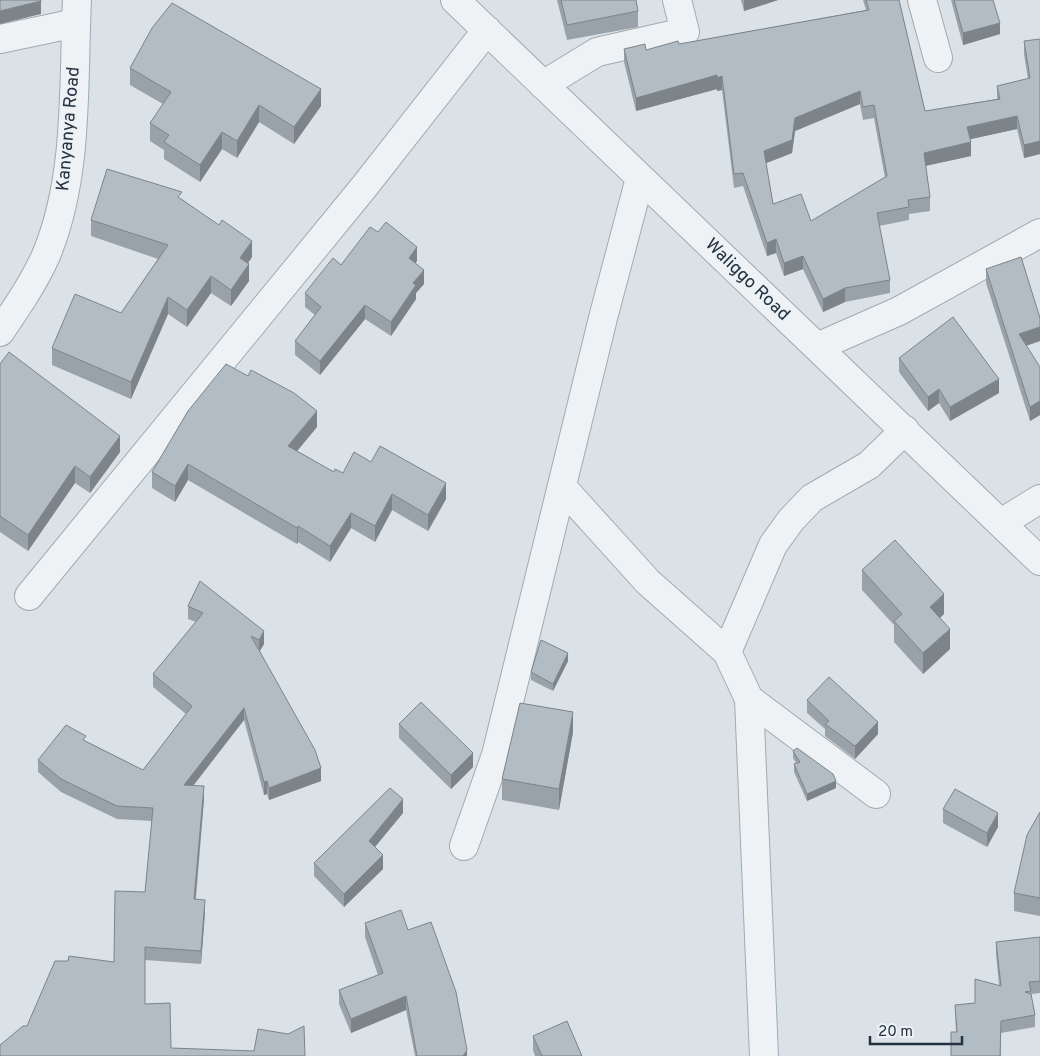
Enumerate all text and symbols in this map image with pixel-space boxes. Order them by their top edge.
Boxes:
street label: Kanyanya Road [52,66,86,192]
street label: Waliggo Road [700,234,794,326]
scale bar [870,1014,962,1046]
text: 20 m [878,1023,913,1042]

